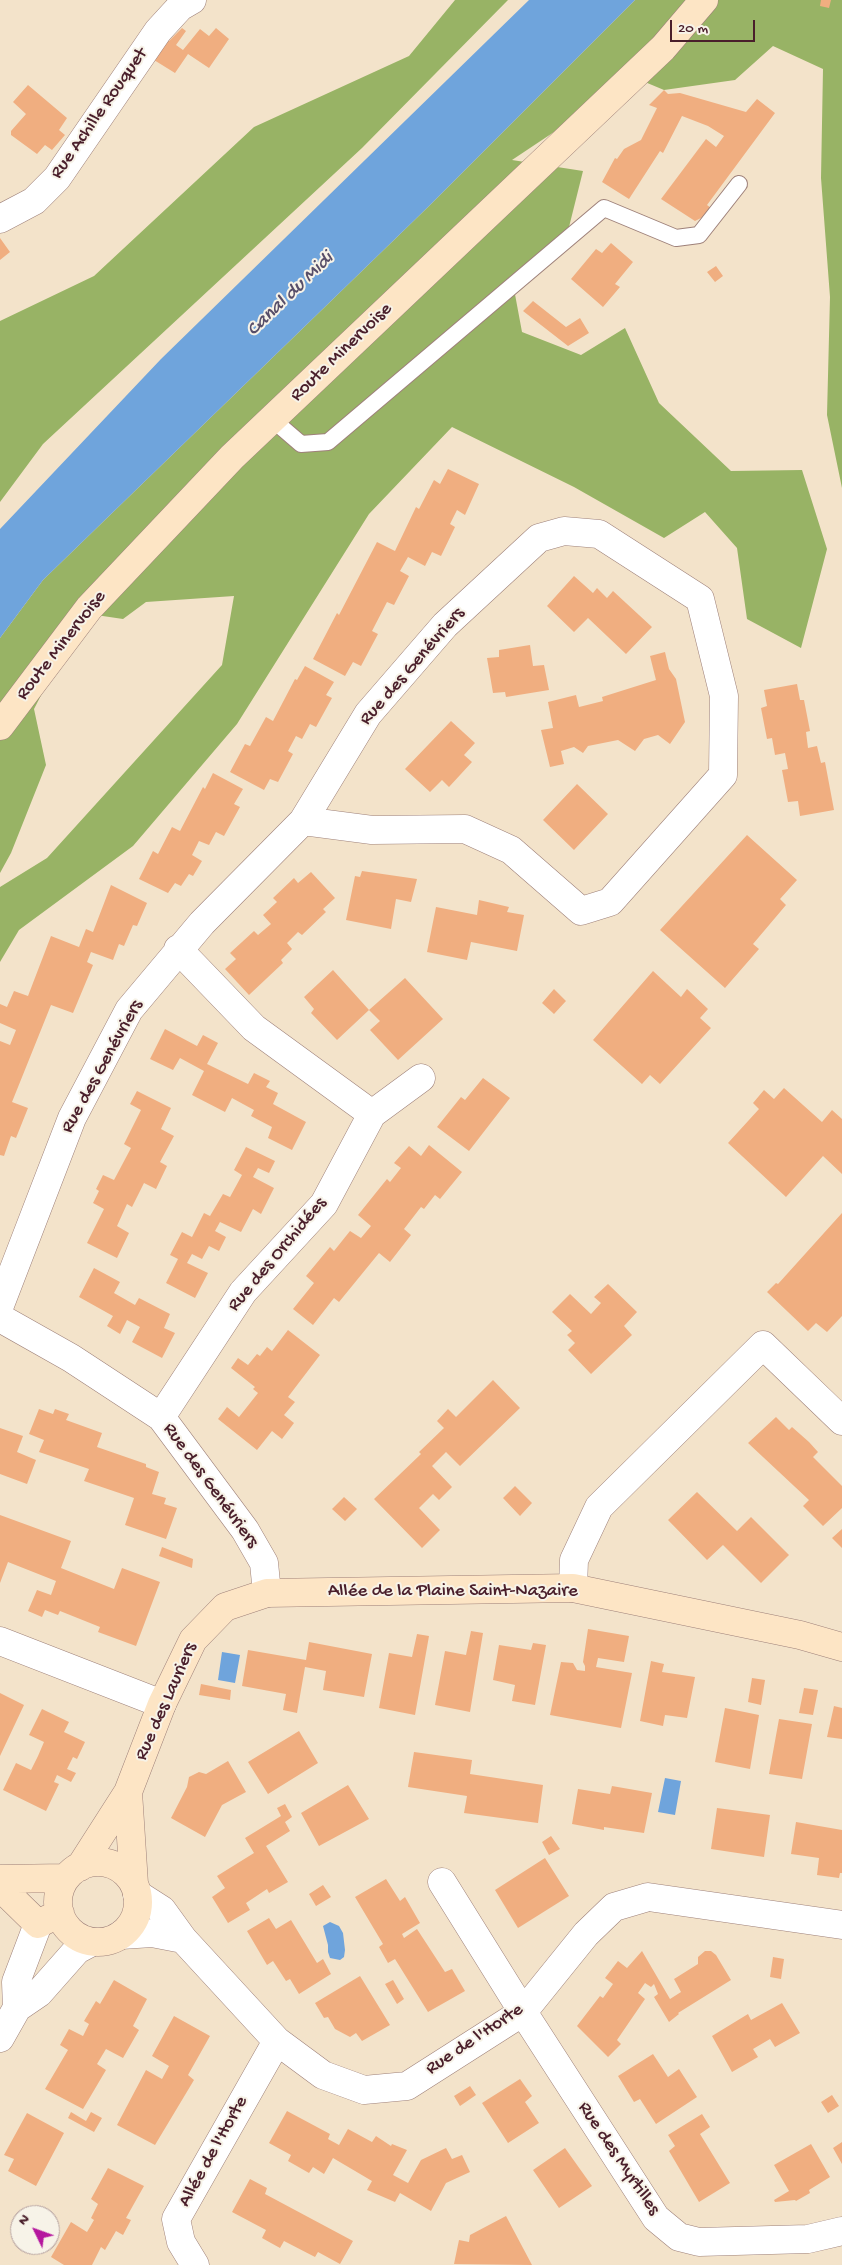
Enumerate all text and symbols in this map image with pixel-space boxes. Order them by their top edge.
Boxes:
scale bar [672,10,757,42]
text: 20 m [678,20,708,38]
street label: Rue Achille Rouquet [46,44,154,184]
water label: Canal du Midi [242,248,340,342]
street label: Route Minervoise [286,299,398,407]
street label: Route Minervoise [12,587,112,705]
street label: Rue des Genévriers [356,603,470,731]
street label: Rue des Genévriers [57,996,149,1138]
street label: Rue des Orchidées [224,1193,332,1317]
street label: Rue des Genévriers [157,1419,263,1553]
street label: Allée de la Plaine Saint-Nazaire [328,1581,578,1603]
street label: Rue des Lauriers [131,1640,203,1764]
street label: Rue de l'Horte [422,1999,528,2081]
street label: Allée de l'Horte [174,2093,254,2211]
street label: Rue des Myrtilles [572,2098,664,2220]
north arrow [10,2205,60,2255]
text: N [15,2211,34,2229]

